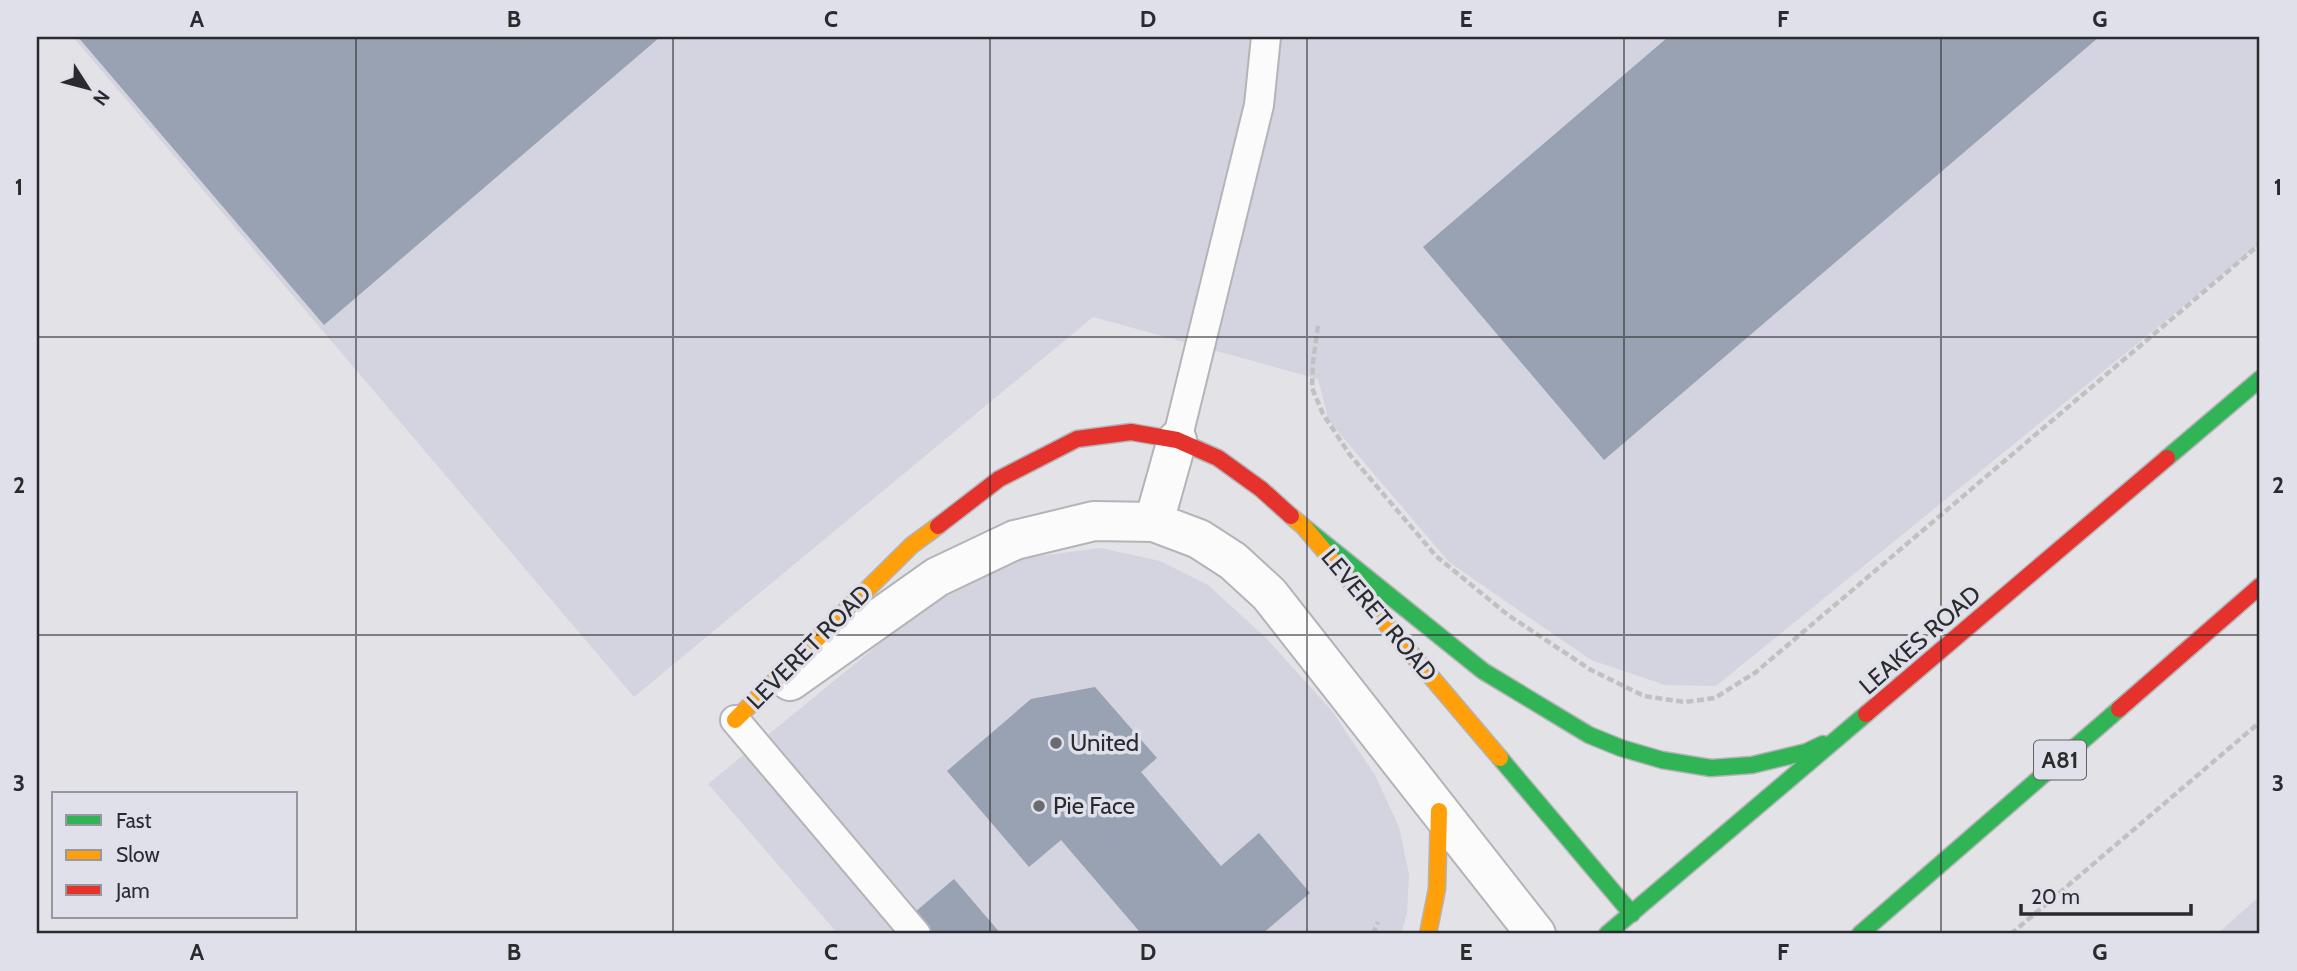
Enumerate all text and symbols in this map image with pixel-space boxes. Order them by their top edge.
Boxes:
text: A [190,5,205,33]
text: B [507,5,521,33]
text: C [824,5,838,33]
text: D [1140,5,1156,33]
text: E [1459,5,1473,33]
text: F [1777,5,1789,33]
text: G [2092,5,2108,33]
north arrow [52,52,122,122]
text: N [88,86,115,110]
text: 1 [15,173,23,201]
text: 1 [2274,173,2282,201]
text: 2 [13,471,25,499]
text: 2 [2272,471,2284,499]
street label: LEVERET ROAD [1316,542,1443,687]
street label: LEVERET ROAD [740,578,877,715]
street label: LEAKES ROAD [1853,579,1986,700]
place label: United [1070,728,1139,757]
marker: United [1048,735,1064,751]
road number: A81 [2034,740,2086,780]
text: 3 [13,769,25,797]
text: 3 [2272,769,2284,797]
place label: Pie Face [1053,791,1135,820]
legend [52,792,298,918]
marker: Pie Face [1031,798,1047,814]
text: Fast [116,808,152,833]
text: Slow [116,842,160,867]
scale bar [2021,873,2190,917]
text: Jam [115,878,150,903]
text: 20 m [2031,884,2080,909]
text: A [190,938,205,966]
text: B [507,938,521,966]
text: C [824,938,838,966]
text: D [1140,938,1156,966]
text: E [1459,938,1473,966]
text: F [1777,938,1789,966]
text: G [2092,938,2108,966]

